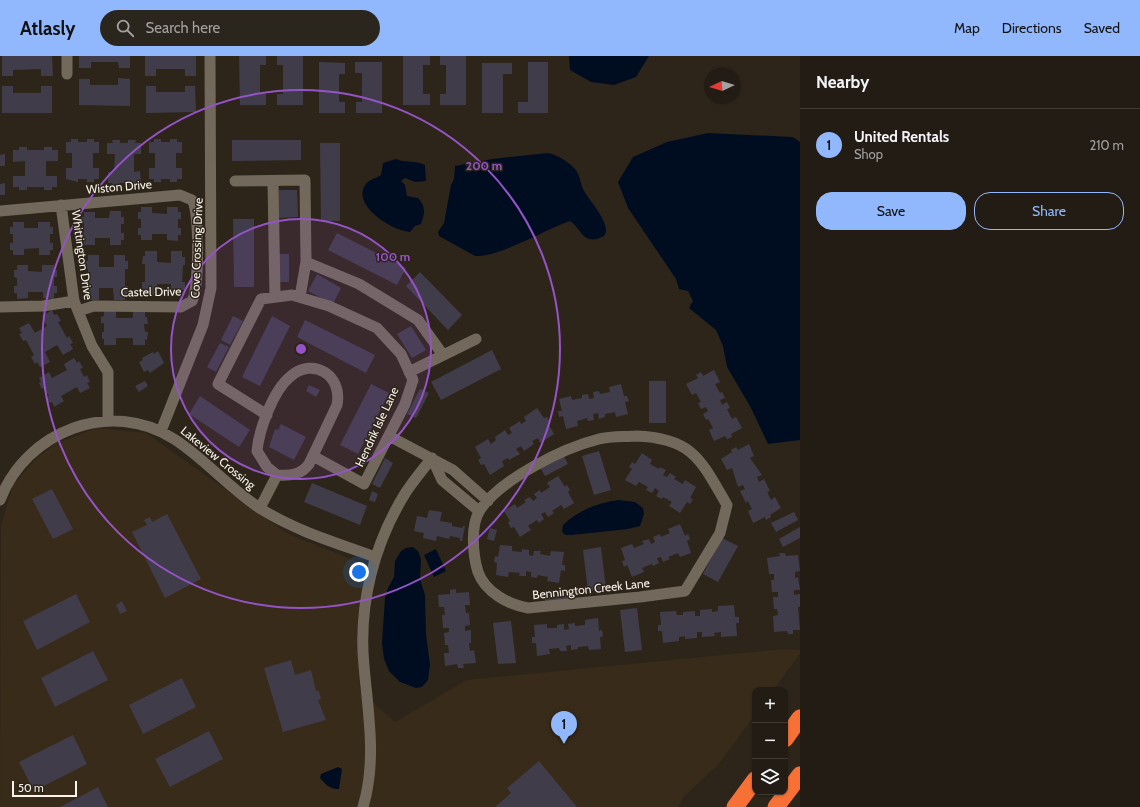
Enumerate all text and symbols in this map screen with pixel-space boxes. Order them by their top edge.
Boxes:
search box [100,10,380,46]
text: Atlasly [20,17,76,40]
icon: search [114,17,136,39]
text: Search here [146,19,220,37]
text: Map [954,19,980,37]
text: Directions [1002,19,1062,37]
text: Saved [1084,19,1120,37]
north arrow [704,68,740,104]
text: Nearby [816,72,869,92]
text: United Rentals [854,128,949,146]
text: 1 [827,137,831,153]
text: 210 m [1090,137,1124,153]
text: Shop [854,146,883,162]
text: 200 m [466,158,502,173]
street label: Wiston Drive [86,176,152,197]
button: Save [816,192,966,230]
button: Share [974,192,1124,230]
street label: Cove Crossing Drive [187,197,206,299]
street label: Whittington Drive [69,209,96,301]
text: 100 m [376,249,410,264]
street label: Castel Drive [121,283,181,300]
centre of rings [294,342,308,356]
street label: Hendrik Isle Lane [351,384,402,469]
street label: Lakeview Crossing [178,423,259,493]
your location [349,562,369,582]
street label: Bennington Creek Lane [532,575,650,602]
map controls [752,687,788,795]
button: + [752,687,788,723]
pin: 1 [551,711,577,744]
button: − [752,723,788,759]
button: layers [752,759,788,795]
scale bar [12,779,77,798]
text: 50 m [18,781,44,795]

